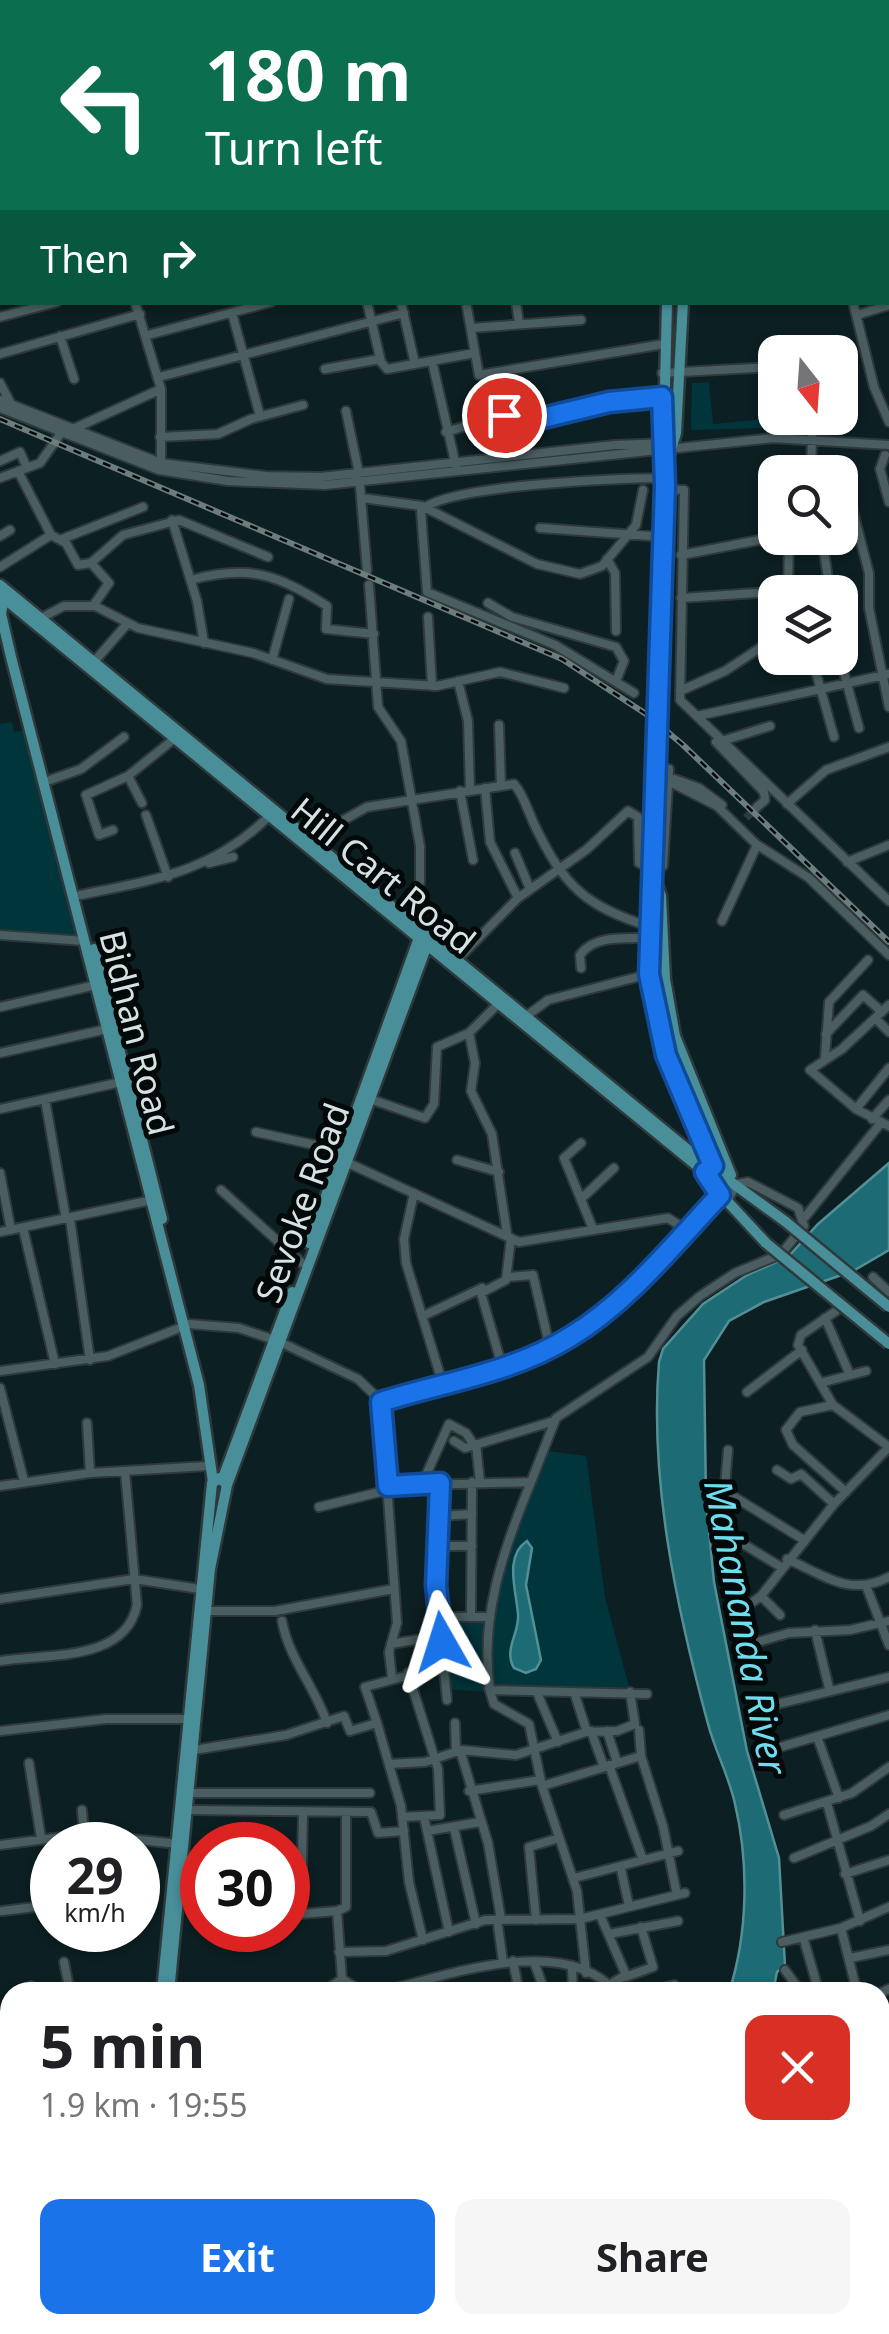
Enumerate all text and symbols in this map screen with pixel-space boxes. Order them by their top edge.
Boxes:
text: 180 m [205,26,412,122]
icon: left [40,40,170,170]
text: Turn left [205,117,382,178]
icon: right [150,230,205,285]
text: Then [40,232,130,284]
north arrow [758,335,858,435]
map controls [758,335,858,675]
pin [462,373,547,458]
icon: arrive [477,388,532,443]
button: search [758,455,858,555]
button: layers [758,575,858,675]
street label: Hill Cart Road [282,786,486,964]
street label: Bidhan Road [89,925,186,1140]
street label: Sevoke Road [244,1096,359,1309]
water label: Mahananda River [693,1475,801,1780]
position arrow [390,1590,494,1694]
speed limit sign: 30 [180,1822,310,1952]
text: 29 [66,1841,124,1909]
text: km/h [64,1895,126,1929]
text: 5 min [40,2004,205,2086]
button: close [745,2015,850,2120]
text: 1.9 km · 19:55 [40,2083,248,2126]
button: Exit [40,2199,435,2314]
button: Share [455,2199,850,2314]

